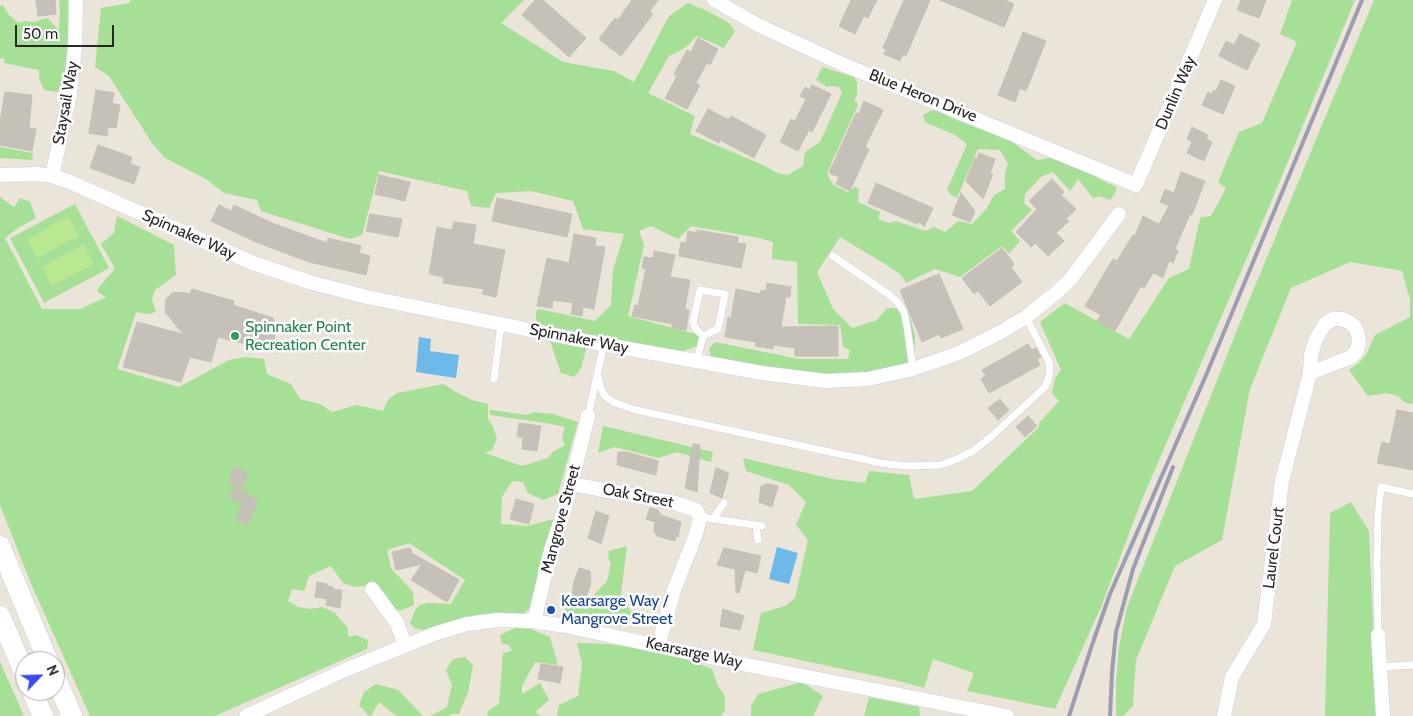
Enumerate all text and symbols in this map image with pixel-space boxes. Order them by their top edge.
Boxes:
scale bar [18,15,116,47]
text: 50 m [23,25,58,43]
street label: Dunlin Way [1152,53,1200,133]
street label: Staysail Way [49,60,83,146]
street label: Blue Heron Drive [866,66,980,126]
street label: Spinnaker Way [139,206,239,264]
place label: Spinnaker Point Recreation Center [245,317,366,355]
street label: Spinnaker Way [528,320,630,358]
marker: Spinnaker Point Recreation Center [229,330,241,342]
street label: Mangrove Street [537,463,585,575]
street label: Oak Street [601,480,675,512]
street label: Laurel Court [1259,506,1289,590]
place label: Kearsarge Way / Mangrove Street [561,591,673,629]
marker: Kearsarge Way / Mangrove Street [545,604,557,616]
street label: Kearsarge Way [644,633,744,673]
north arrow [15,651,65,701]
text: N [43,662,63,678]

